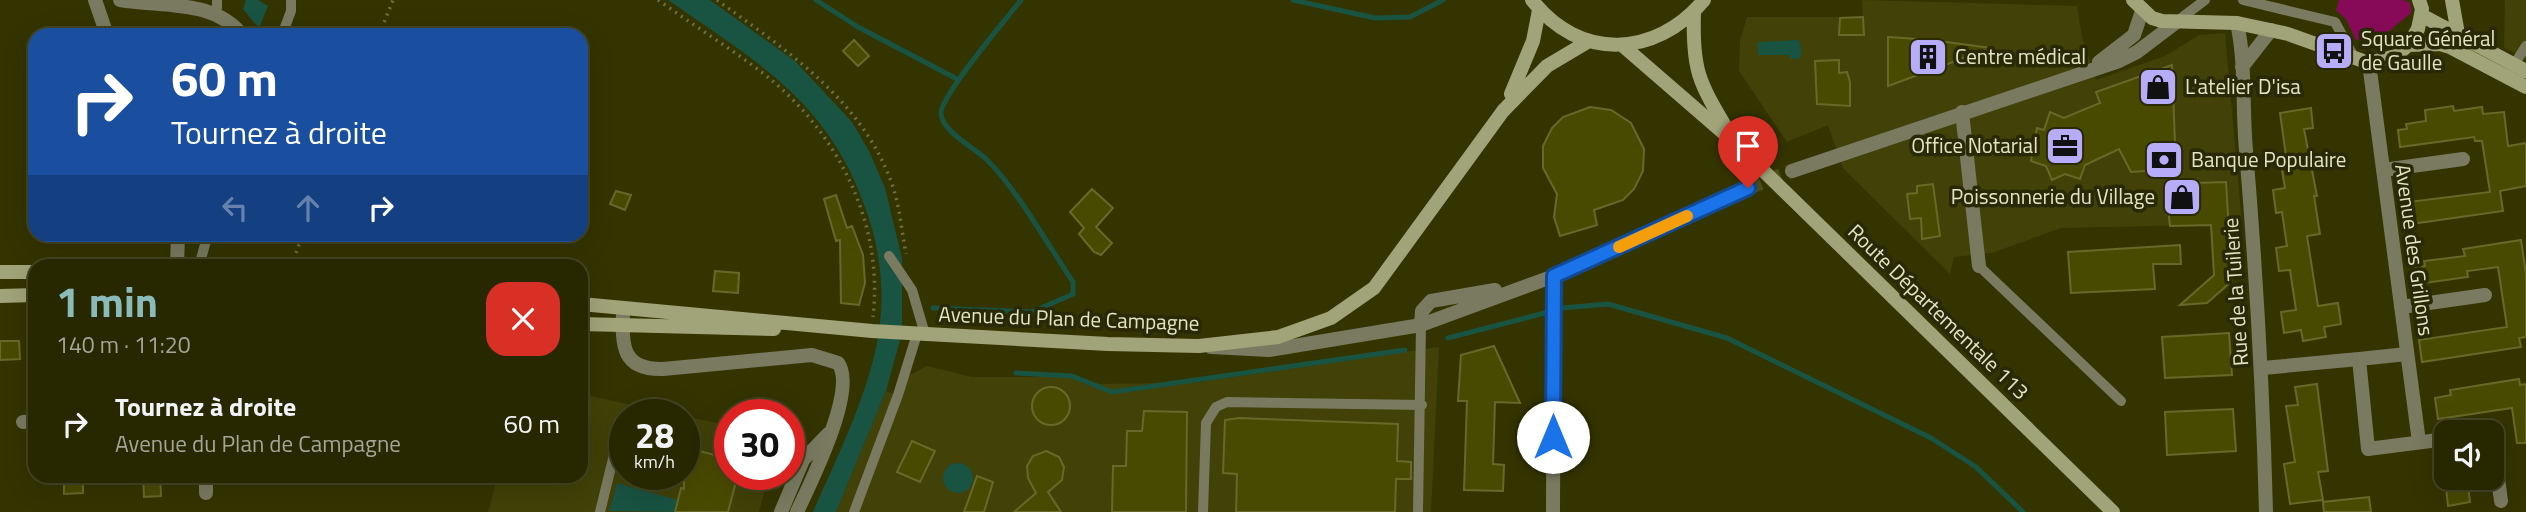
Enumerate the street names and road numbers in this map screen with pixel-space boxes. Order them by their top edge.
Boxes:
street label: Avenue des Grillons [2387,162,2443,338]
street label: Route Départementale 113 [1841,216,2037,407]
street label: Rue de la Tuilerie [2214,217,2256,367]
street label: Avenue du Plan de Campagne [938,297,1200,339]

